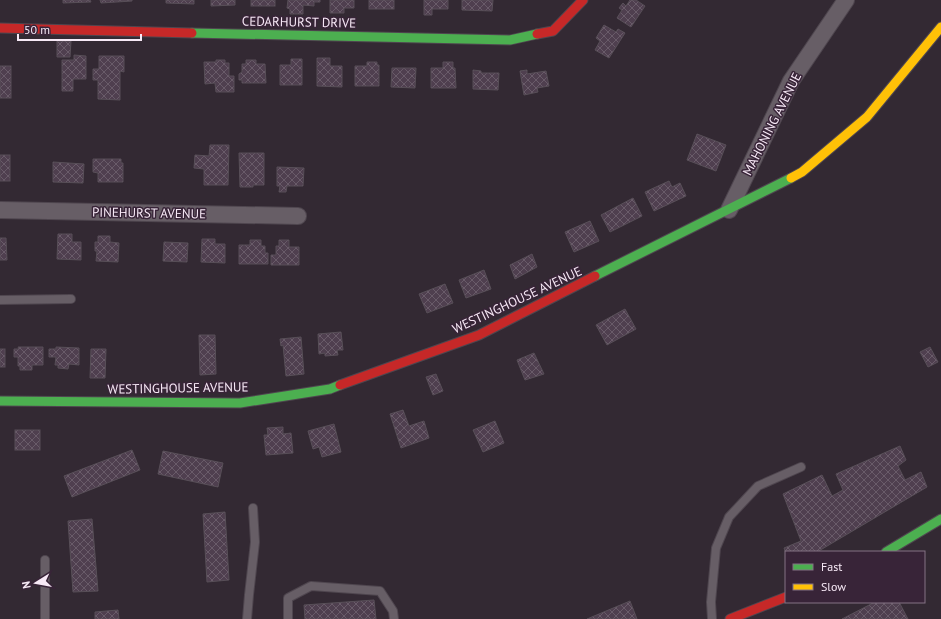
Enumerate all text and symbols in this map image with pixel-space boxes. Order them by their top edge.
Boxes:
street label: CEDARHURST DRIVE [242,13,356,31]
scale bar [18,16,141,42]
text: 50 m [24,22,50,37]
street label: MAHONING AVENUE [739,70,805,178]
street label: PINEHURST AVENUE [92,204,206,222]
street label: WESTINGHOUSE AVENUE [450,263,584,337]
street label: WESTINGHOUSE AVENUE [107,378,249,398]
legend [785,551,925,603]
text: Fast [821,559,842,574]
north arrow [16,563,56,603]
text: Slow [821,579,846,594]
text: N [19,580,34,590]

